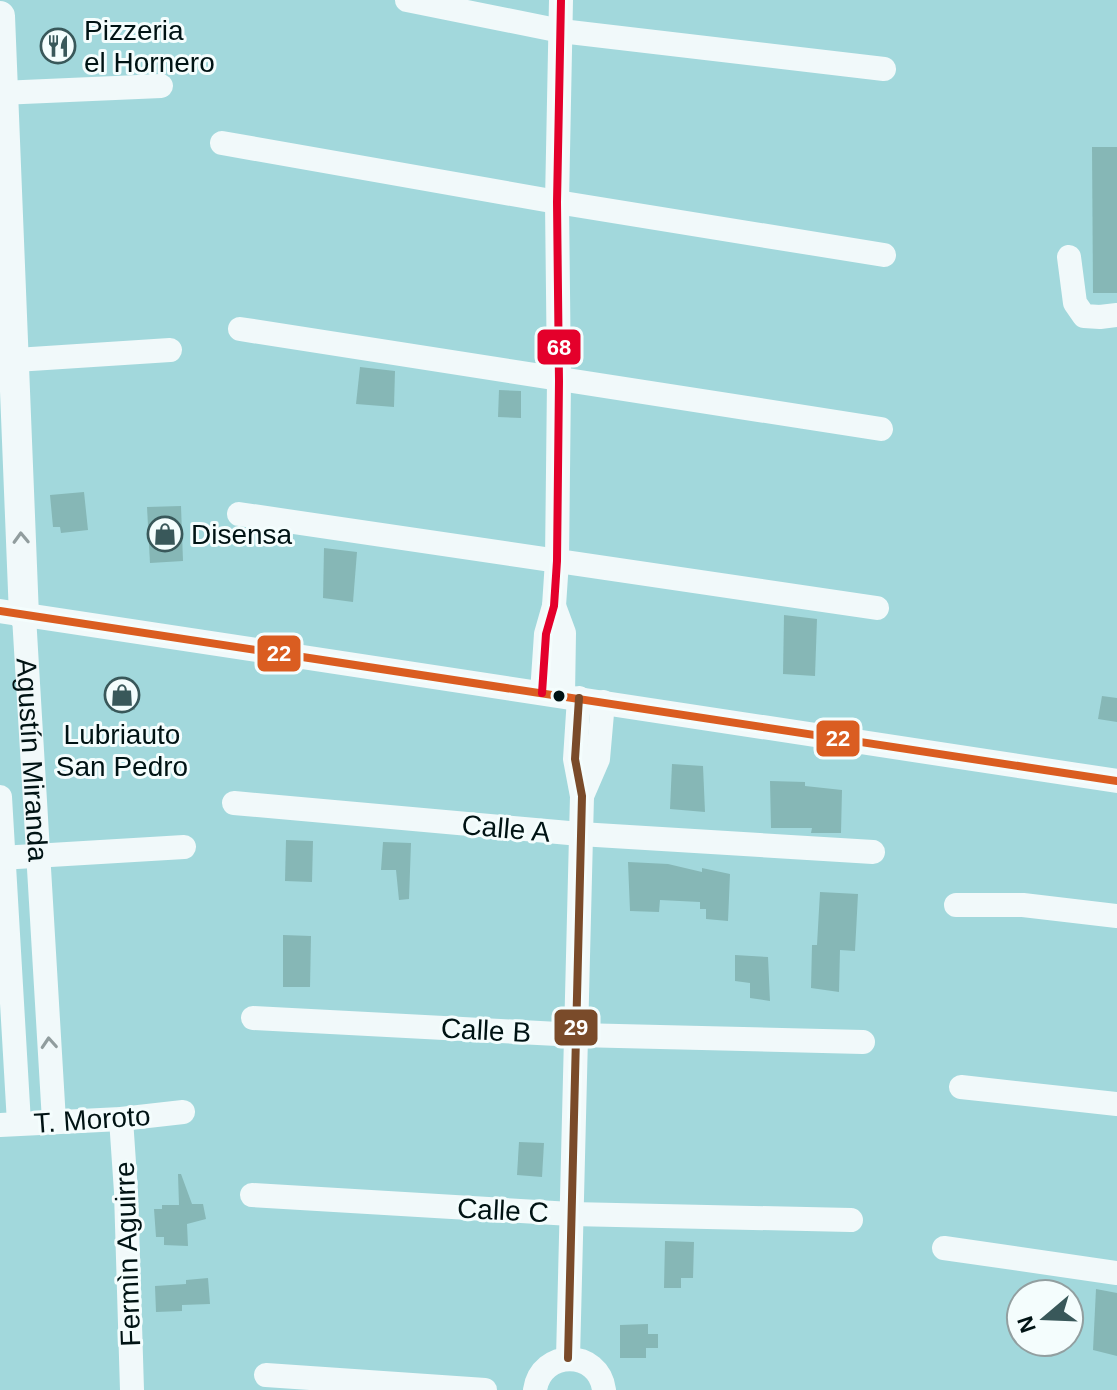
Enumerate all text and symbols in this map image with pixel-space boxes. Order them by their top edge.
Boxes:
place label: Pizzeria el Hornero [84,15,215,78]
restaurant icon: Pizzeria el Hornero [39,27,77,65]
line badge: 68 [536,328,582,366]
text: 68 [547,335,571,360]
shop icon: Disensa [146,515,184,553]
place label: Disensa [191,519,293,550]
one-way arrow [13,531,30,544]
line badge: 22 [256,634,302,673]
text: 22 [267,641,291,666]
street label: Agustín Miranda [11,657,54,863]
shop icon: Lubriauto San Pedro [103,676,141,714]
unlabelled marker [551,688,567,704]
place label: Lubriauto San Pedro [56,719,188,782]
line badge: 22 [815,719,861,758]
text: 22 [826,726,850,751]
street label: Calle A [460,809,552,848]
line badge: 29 [553,1008,599,1047]
street label: Calle B [440,1013,532,1048]
text: 29 [564,1015,588,1040]
one-way arrow [41,1036,58,1049]
street label: T. Moroto [33,1100,151,1139]
street label: Fermìn Aguirre [109,1161,146,1347]
street label: Calle C [456,1193,550,1228]
north arrow [1005,1278,1085,1358]
text: N [1012,1313,1041,1336]

